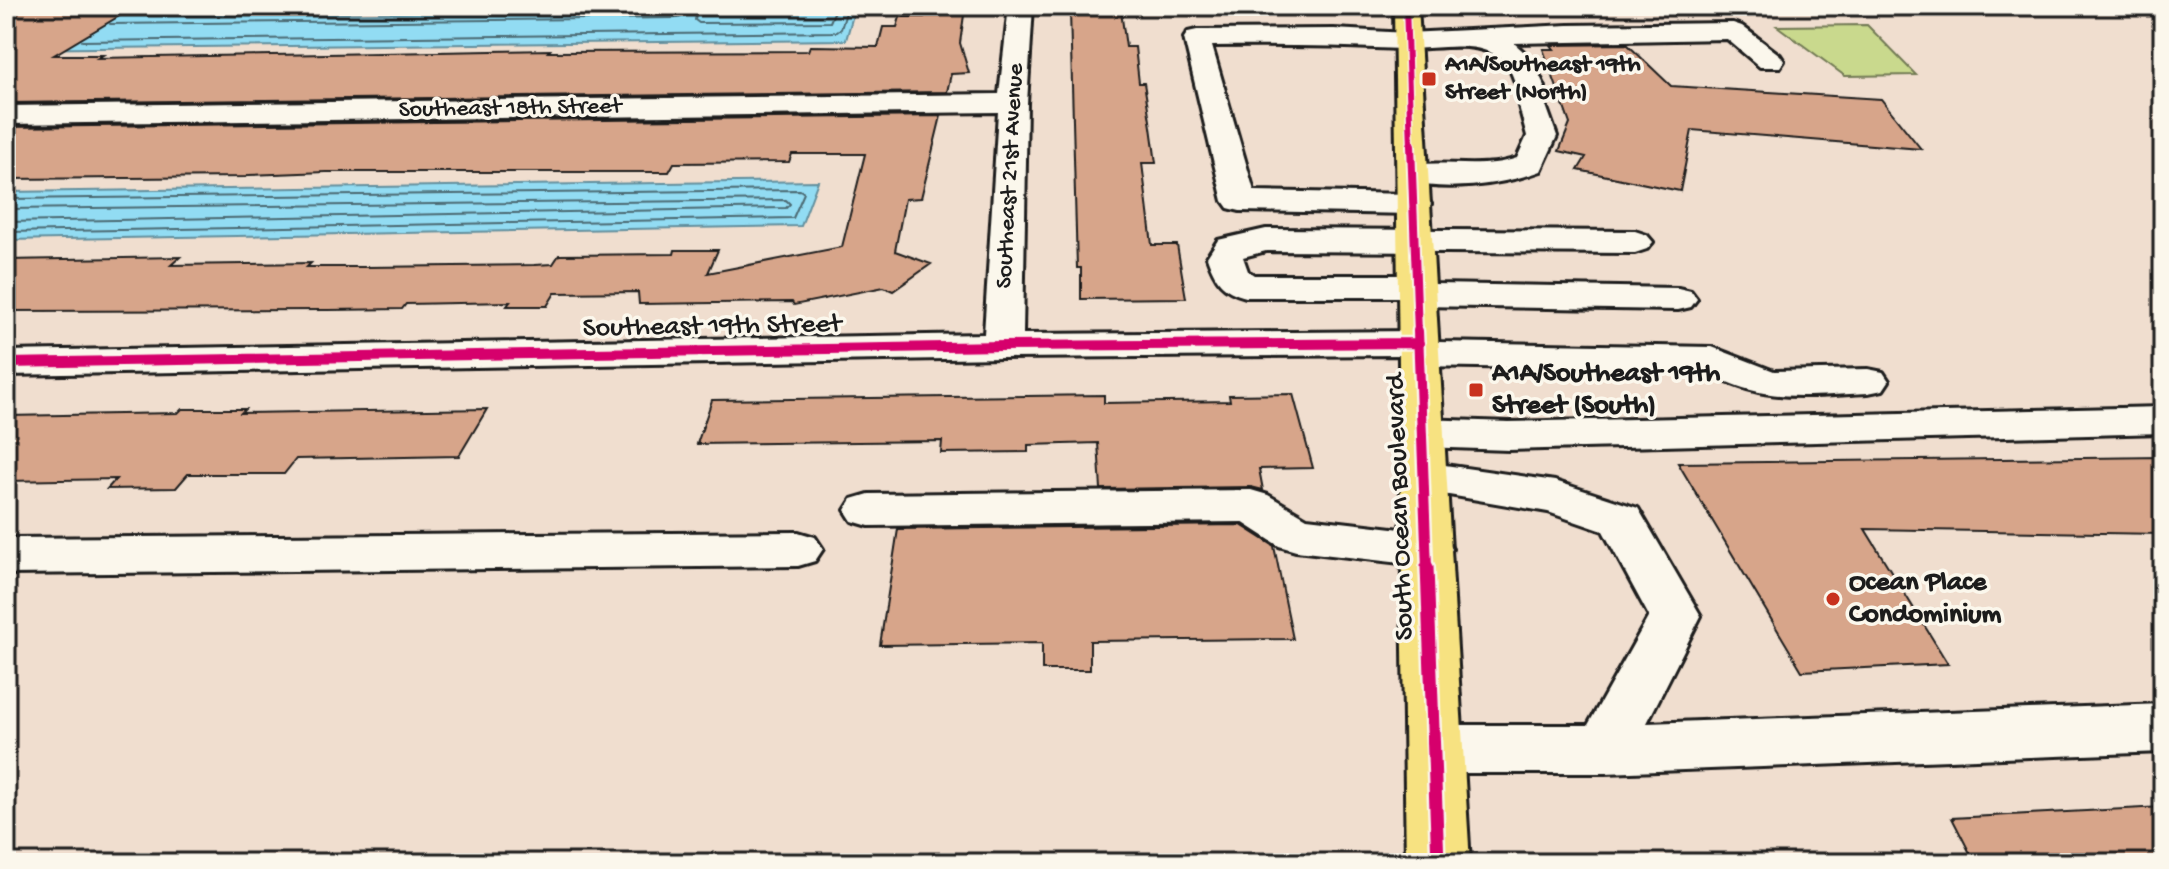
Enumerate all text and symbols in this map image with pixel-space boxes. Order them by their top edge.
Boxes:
place label: A1A/Southeast 19th Street (North) [1444,51,1641,108]
street label: Southeast 21st Avenue [991,62,1031,289]
marker: A1A/Southeast 19th Street (North) [1420,70,1438,88]
street label: Southeast 18th Street [398,93,624,125]
street label: Southeast 19th Street [582,308,844,346]
place label: A1A/Southeast 19th Street (South) [1491,358,1720,423]
street label: South Ocean Boulevard [1380,370,1422,641]
marker: A1A/Southeast 19th Street (South) [1467,381,1485,399]
place label: Ocean Place Condominium [1849,567,2001,632]
marker: Ocean Place Condominium [1824,590,1842,608]

